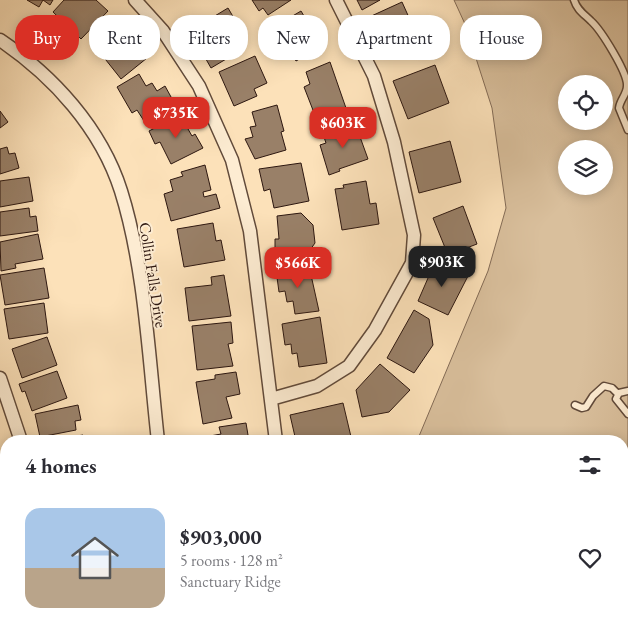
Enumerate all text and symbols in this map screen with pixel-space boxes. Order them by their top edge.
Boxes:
chip: Buy [15,15,79,60]
chip: Rent [89,15,160,60]
chip: Filters [170,15,248,60]
chip: New [258,15,328,60]
chip: Apartment [338,15,450,60]
chip: House [460,15,542,60]
map controls [558,75,613,195]
button: locate [558,75,613,130]
pin: $735K [141,96,211,139]
text: $735K [154,102,198,123]
pin: $603K [308,106,378,149]
text: $603K [321,112,365,133]
button: layers [558,140,613,195]
street label: Collin Falls Drive [134,221,172,329]
pin: $566K [263,246,333,289]
pin: $903K [407,246,477,288]
text: $903K [420,251,464,272]
text: $566K [276,252,320,273]
icon: filters [576,451,604,479]
text: 4 homes [25,452,97,479]
text: $903,000 [180,523,262,550]
icon: home [65,528,125,588]
icon: heart [576,544,604,572]
text: 5 rooms · 128 m² [180,550,283,571]
text: Sanctuary Ridge [180,571,281,592]

